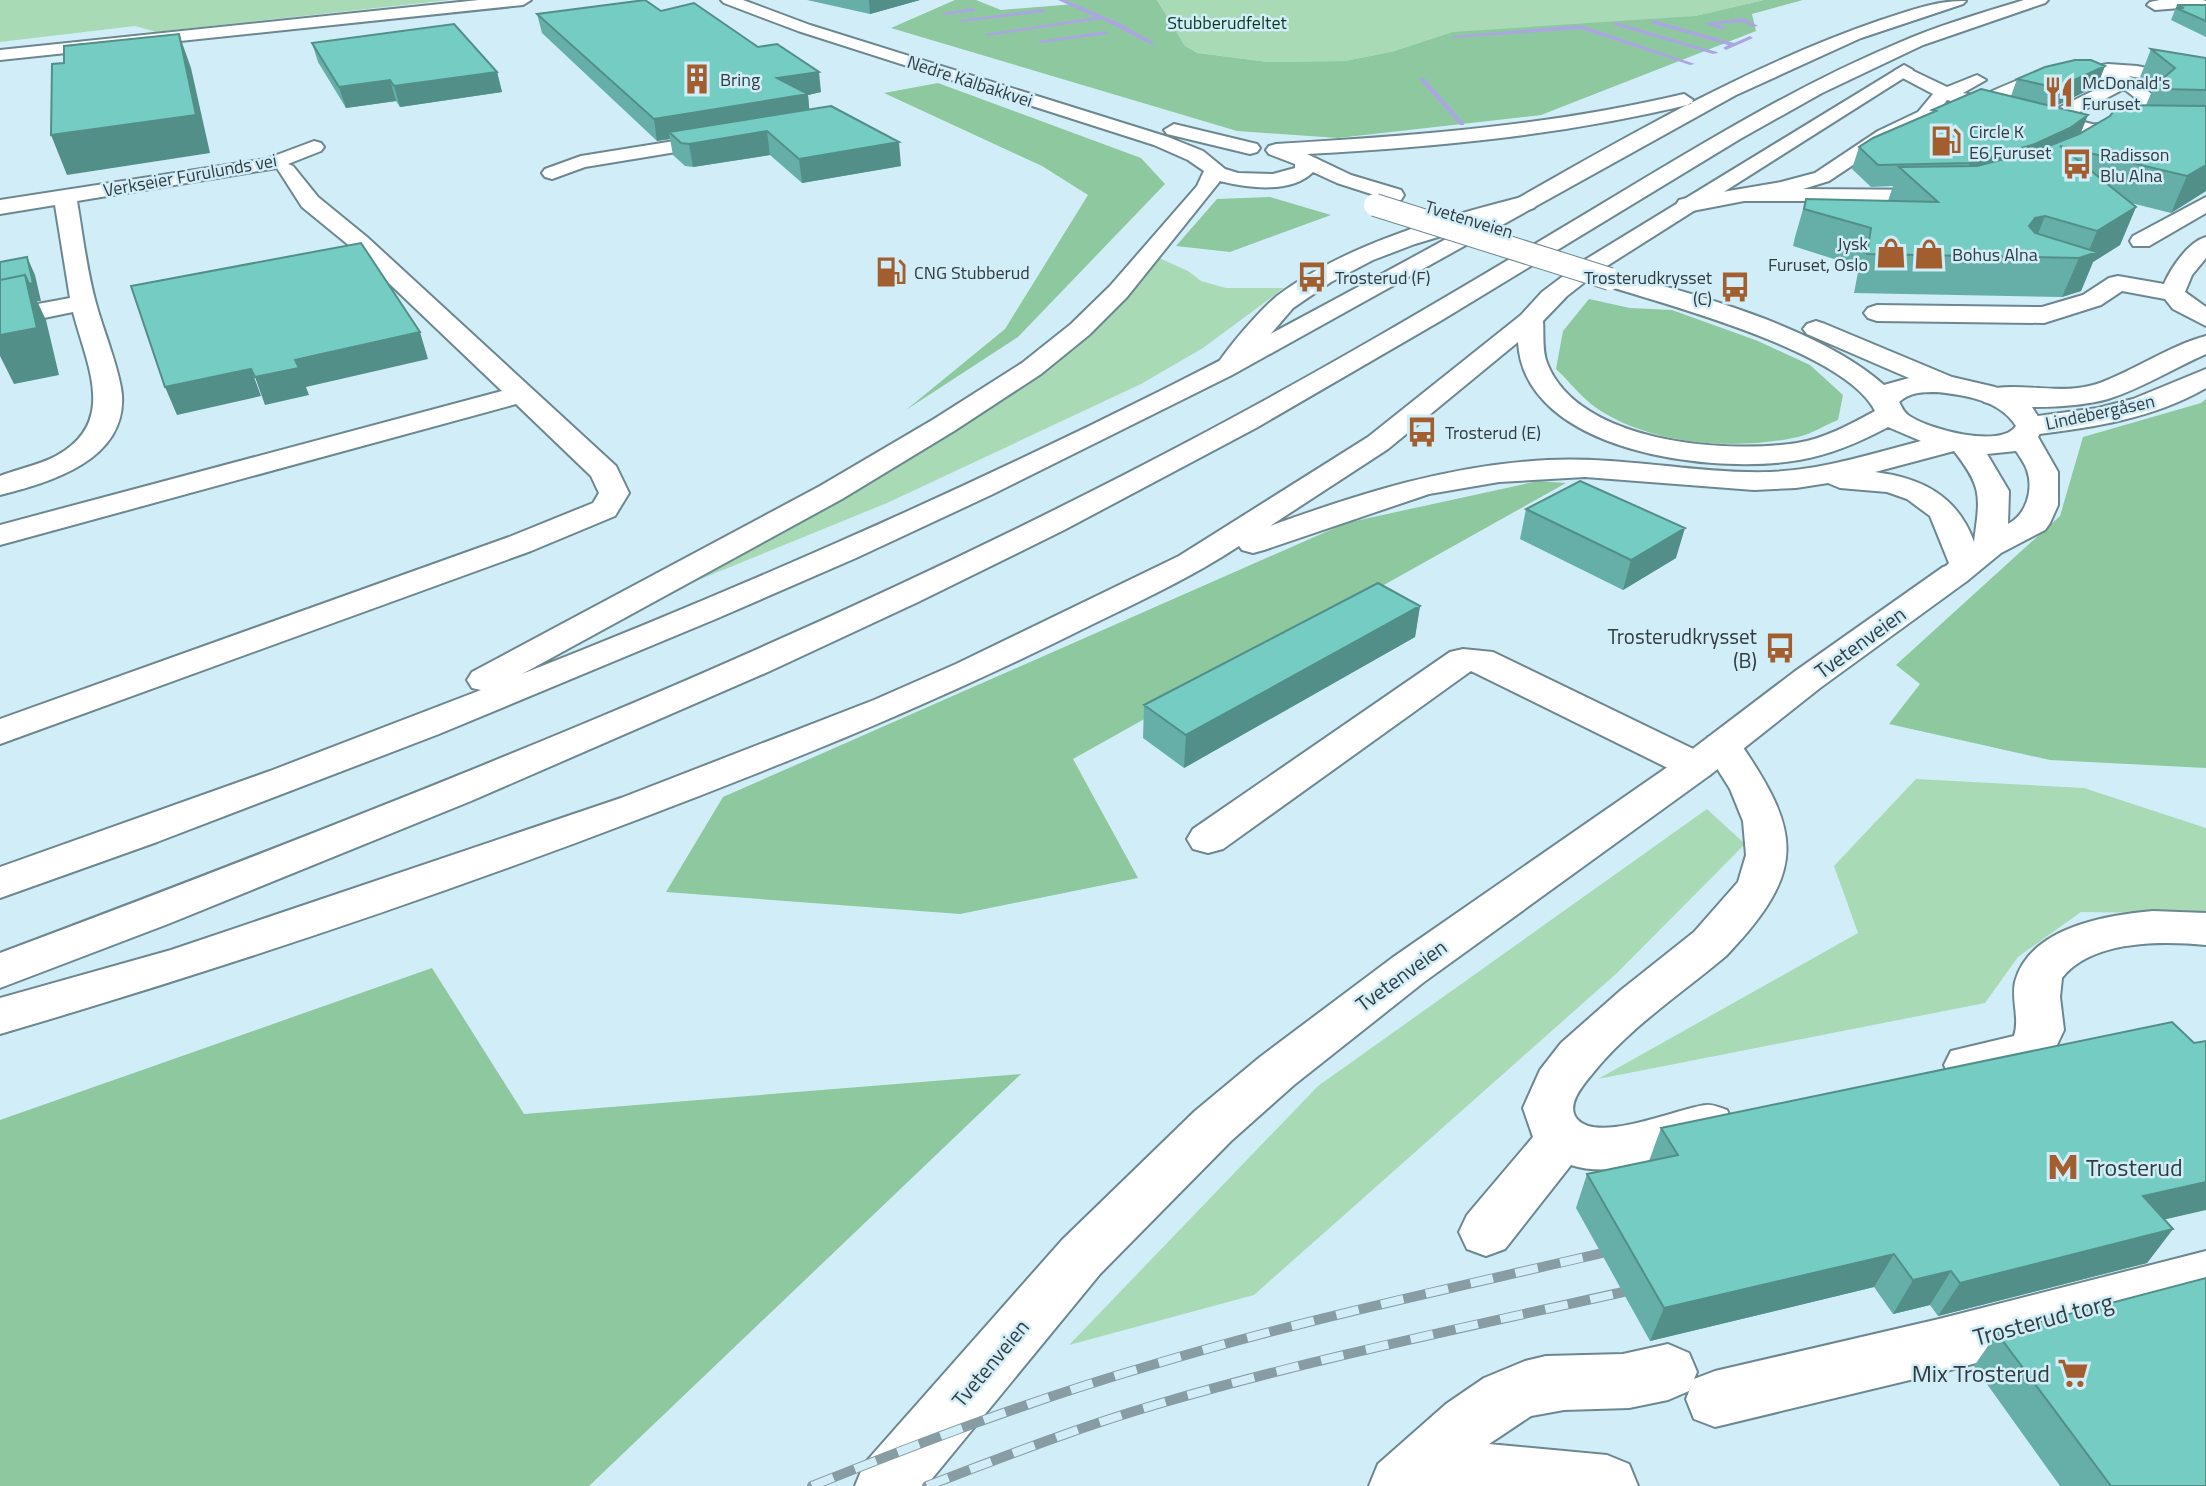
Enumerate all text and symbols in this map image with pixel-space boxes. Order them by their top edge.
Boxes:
park label: Stubberudfeltet [1167,9,1287,36]
street label: Nedre Kalbakkvei [904,48,1036,114]
building icon: Bring [680,62,714,96]
place label: Bring [720,66,760,93]
place label: McDonald's Furuset [2082,69,2170,117]
restaurant icon: McDonald's Furuset [2042,75,2076,109]
place label: Circle K E6 Furuset [1969,118,2052,166]
fuel station icon: Circle K E6 Furuset [1929,124,1963,158]
place label: Radisson Blu Alna [2100,141,2169,189]
street label: Verkseier Furulunds vei [101,146,279,204]
bus stop icon: Radisson Blu Alna [2060,147,2094,181]
street label: Tvetenveien [1422,193,1516,245]
place label: Jysk Furuset, Oslo [1768,230,1868,278]
shop icon: Jysk Furuset, Oslo [1874,236,1908,270]
shop icon: Bohus Alna [1912,237,1946,271]
place label: Bohus Alna [1952,241,2038,268]
fuel station icon: CNG Stubberud [874,255,908,289]
place label: CNG Stubberud [914,259,1030,286]
bus stop icon: Trosterud (F) [1295,260,1329,294]
place label: Trosterud (F) [1335,264,1431,291]
place label: Trosterudkrysset (C) [1584,264,1713,312]
bus stop icon: Trosterudkrysset (C) [1718,270,1752,304]
street label: Lindebergåsen [2043,387,2157,437]
bus stop icon: Trosterud (E) [1405,415,1439,449]
place label: Trosterud (E) [1445,419,1541,446]
street label: Tvetenveien [1808,598,1912,686]
place label: Trosterudkrysset (B) [1608,620,1758,676]
bus stop icon: Trosterudkrysset (B) [1763,631,1797,665]
street label: Tvetenveien [1349,931,1453,1019]
place label: Trosterud [2086,1149,2183,1185]
metro station icon: Trosterud [2046,1150,2080,1184]
street label: Trosterud torg [1969,1283,2117,1355]
street label: Tvetenveien [944,1312,1036,1414]
place label: Mix Trosterud [1912,1355,2050,1391]
supermarket icon: Mix Trosterud [2056,1356,2090,1390]

